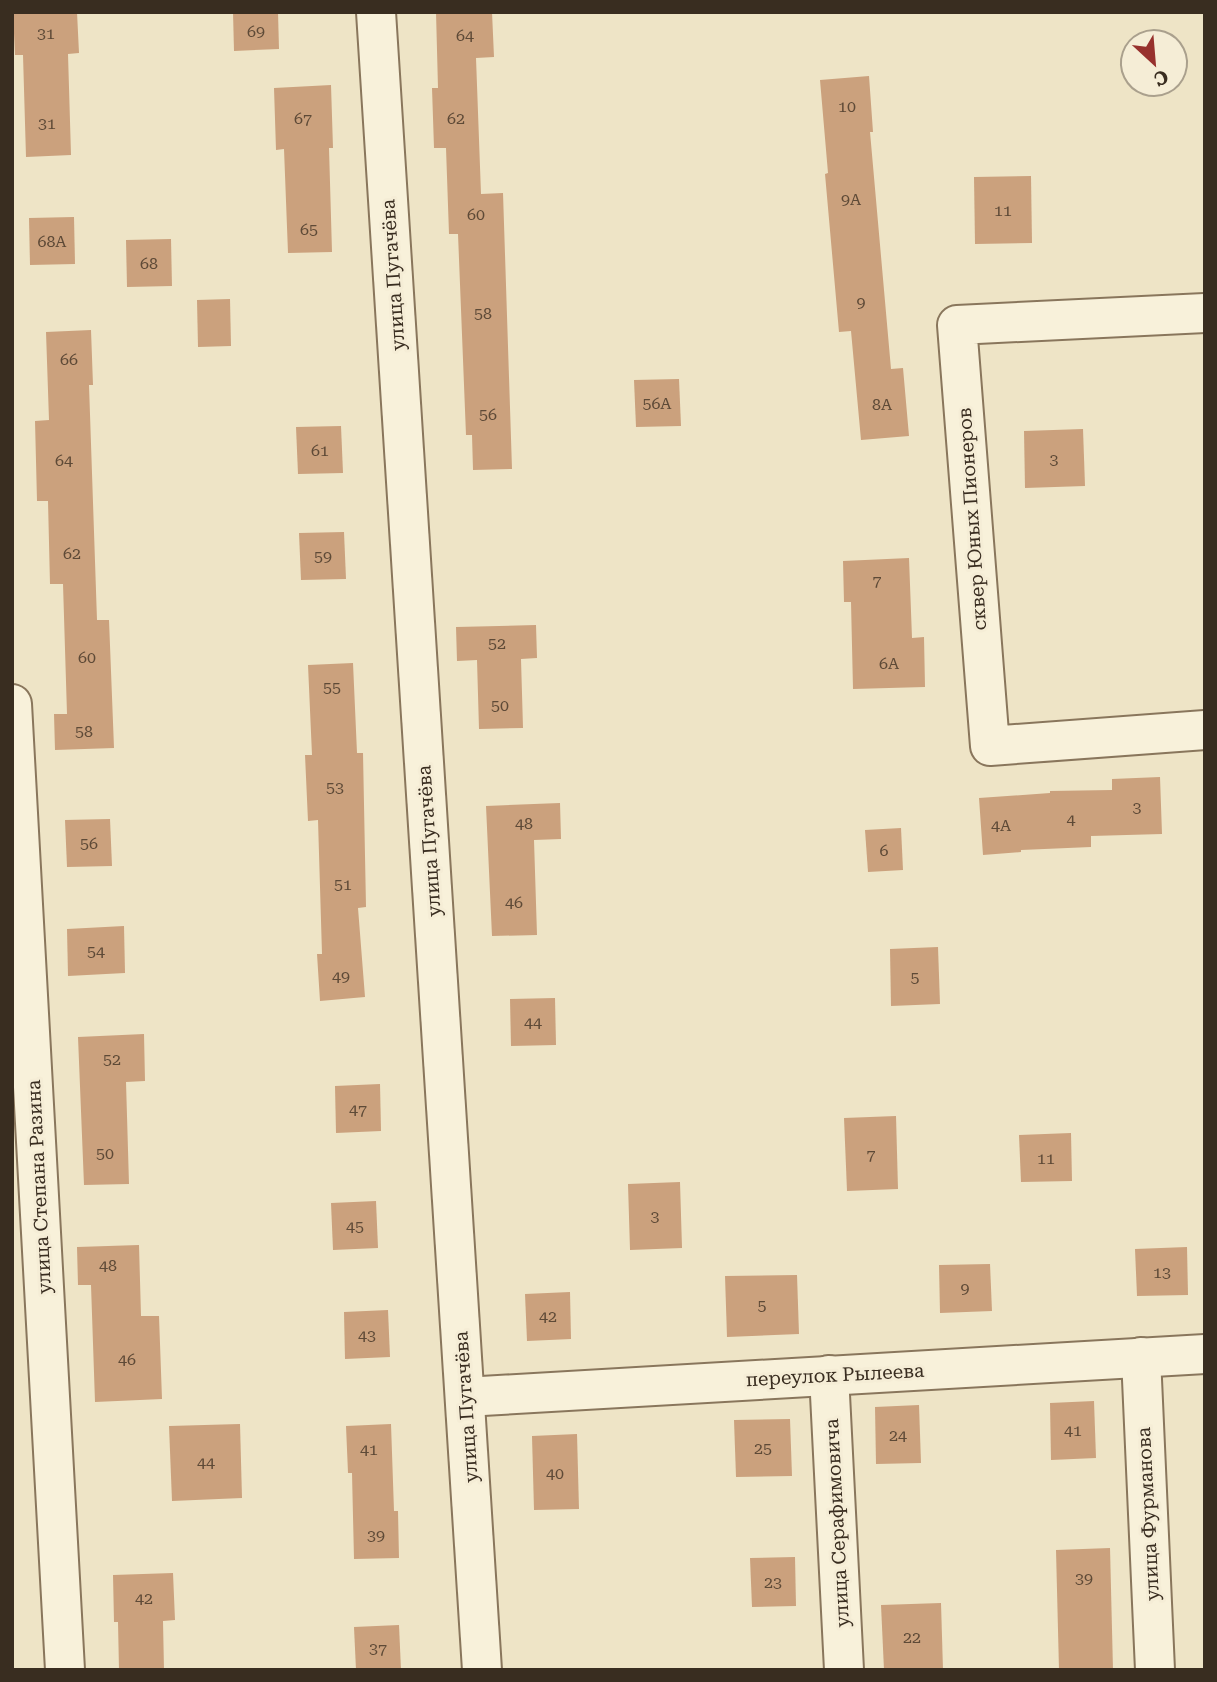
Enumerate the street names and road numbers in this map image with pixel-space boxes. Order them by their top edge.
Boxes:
street label: улица Пугачёва [376,198,410,352]
street label: сквер Юных Пионеров [953,407,991,631]
street label: улица Пугачёва [412,764,446,918]
street label: улица Степана Разина [22,1079,56,1295]
street label: улица Пугачёва [449,1330,483,1484]
street label: переулок Рылеева [745,1359,925,1391]
street label: улица Серафимовича [820,1417,854,1628]
street label: улица Фурманова [1132,1426,1164,1601]

